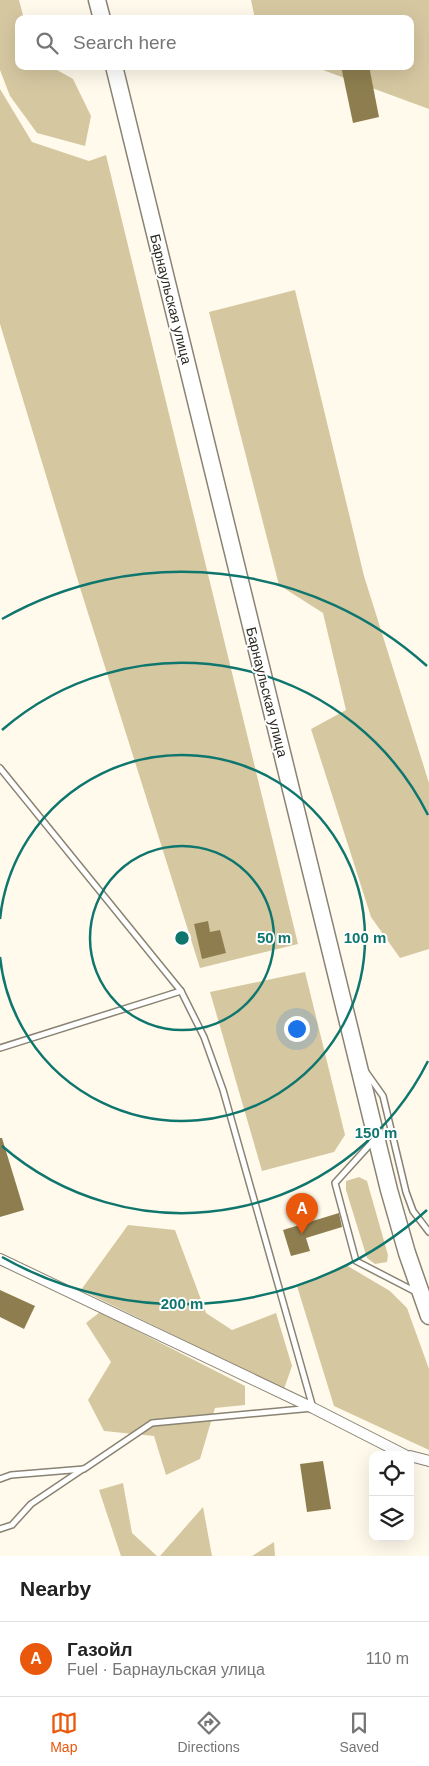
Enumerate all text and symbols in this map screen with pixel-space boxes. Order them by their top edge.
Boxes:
search box [15,15,414,70]
icon: search [33,29,61,57]
text: Search here [73,32,177,53]
street label: Барнаульская улица [147,232,195,366]
street label: Барнаульская улица [243,625,291,759]
centre of rings [173,929,191,947]
text: 50 m [257,929,291,946]
text: 100 m [344,929,386,946]
your location [284,1016,310,1042]
text: 150 m [355,1124,397,1141]
pin: A [286,1193,318,1234]
text: 200 m [161,1295,203,1312]
map controls [369,1451,414,1541]
button: locate [369,1451,414,1496]
button: layers [369,1496,414,1541]
text: Nearby [20,1577,91,1600]
text: Газойл [67,1639,133,1660]
text: A [30,1650,42,1667]
text: 110 m [366,1650,409,1667]
text: Fuel · Барнаульская улица [67,1661,265,1678]
tab: Map [50,1709,78,1755]
tab: Directions [178,1709,240,1755]
tab: Saved [339,1709,379,1755]

